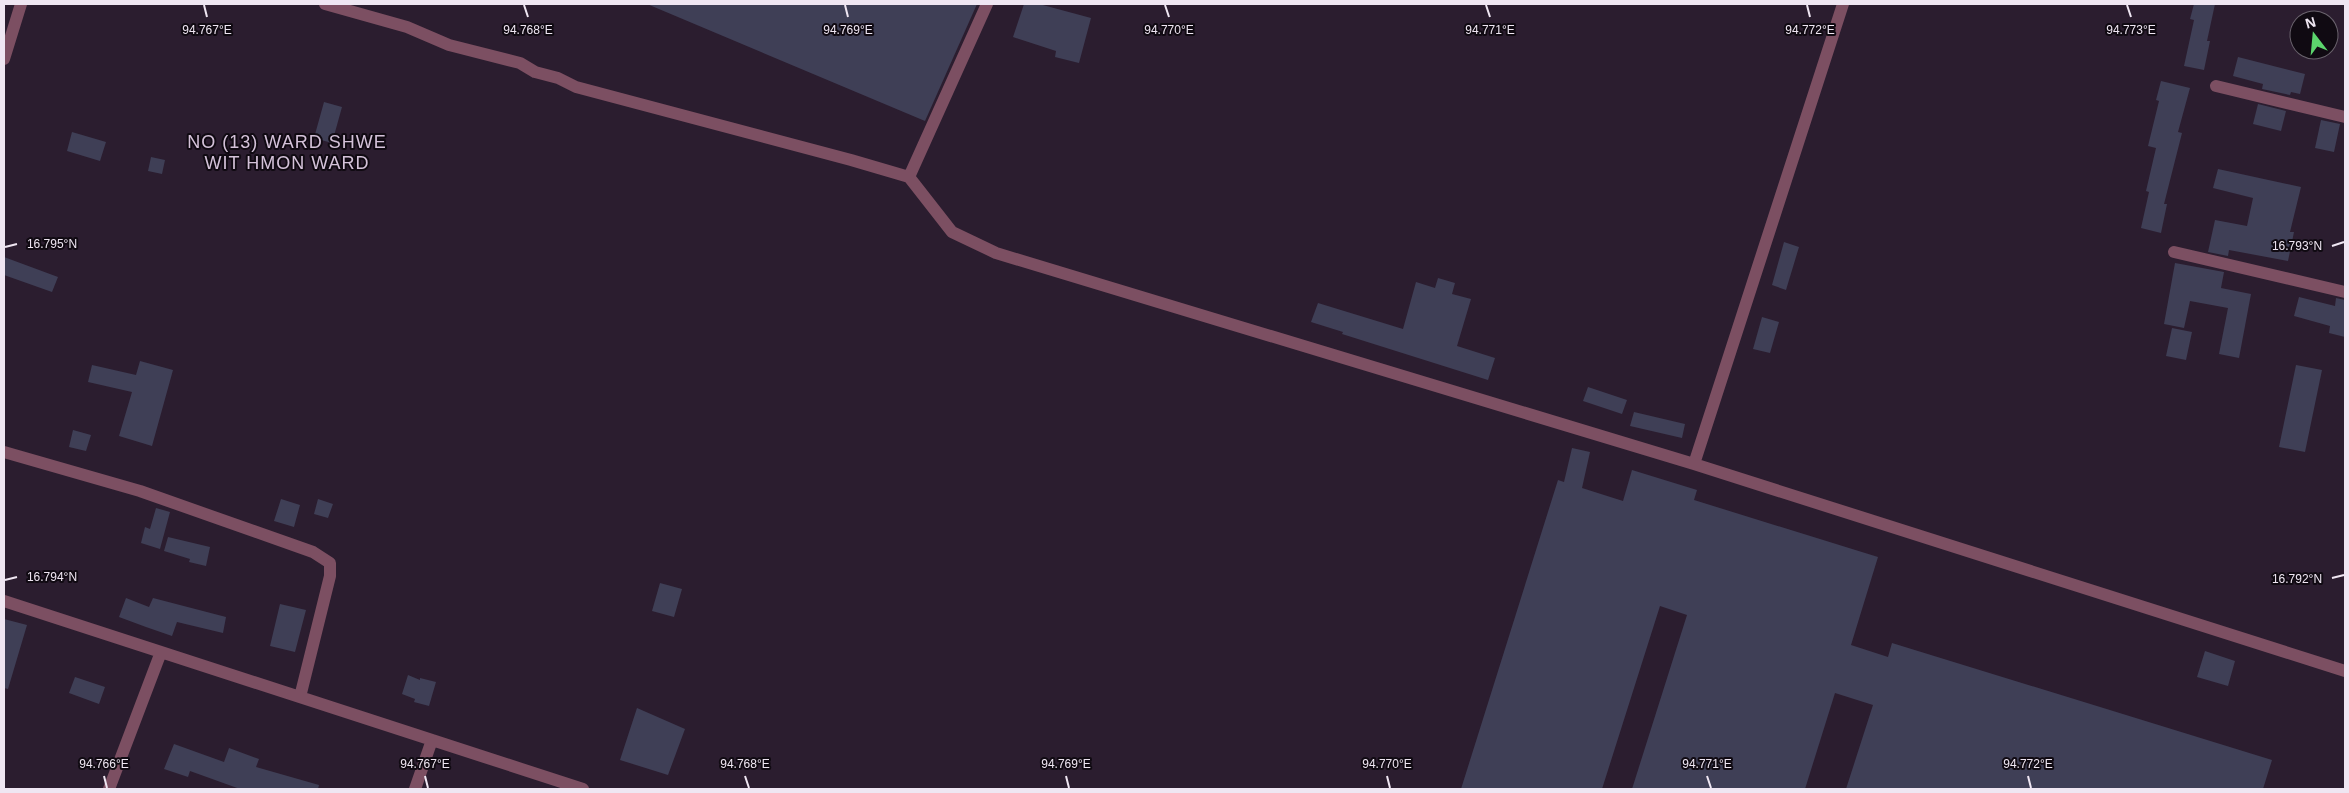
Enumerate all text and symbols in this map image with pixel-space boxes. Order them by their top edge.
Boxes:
north arrow [2289,10,2339,60]
text: N [2303,13,2317,32]
text: 94.767°E [182,23,232,37]
text: 94.768°E [503,23,553,37]
text: 94.769°E [823,23,873,37]
text: 94.770°E [1144,23,1194,37]
text: 94.771°E [1465,23,1515,37]
text: 94.772°E [1785,23,1835,37]
text: 94.773°E [2106,23,2156,37]
district label: NO (13) WARD SHWE WIT HMON WARD [187,132,387,173]
text: 16.795°N [27,237,77,251]
text: 16.793°N [2272,239,2322,253]
text: 16.794°N [27,570,77,584]
text: 16.792°N [2272,572,2322,586]
text: 94.766°E [79,757,129,771]
text: 94.767°E [400,757,450,771]
text: 94.768°E [720,757,770,771]
text: 94.769°E [1041,757,1091,771]
text: 94.770°E [1362,757,1412,771]
text: 94.771°E [1682,757,1732,771]
text: 94.772°E [2003,757,2053,771]

